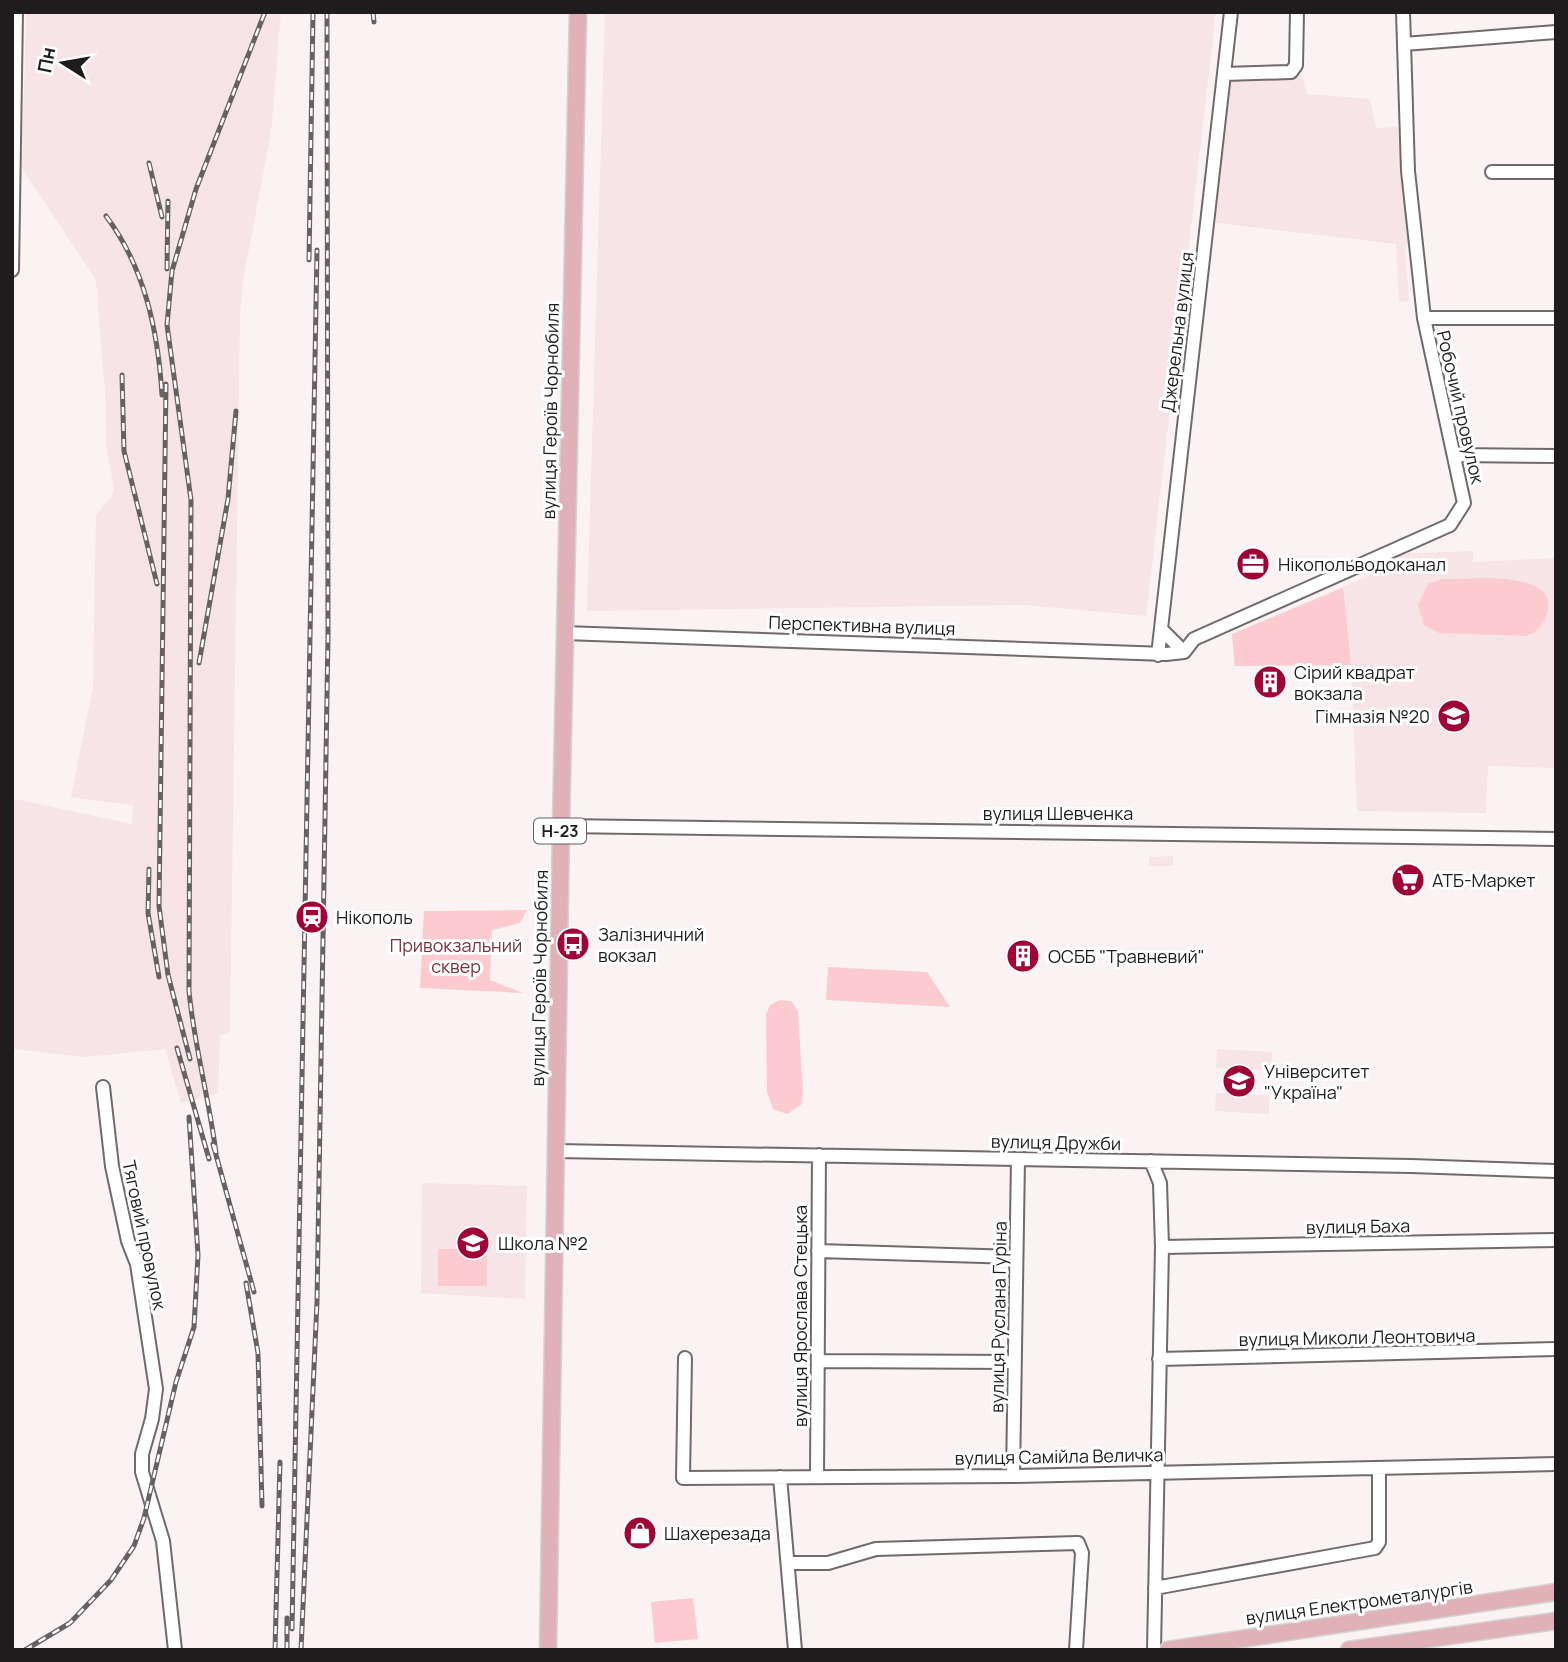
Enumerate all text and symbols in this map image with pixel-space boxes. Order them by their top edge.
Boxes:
north arrow [28,28,98,98]
text: Пн [31,45,62,75]
street label: Джерельна вулиця [1155,250,1199,414]
street label: вулиця Героїв Чорнобиля [536,302,564,520]
street label: Робочий провулок [1432,328,1491,487]
office icon: Нікопольводоканал [1234,545,1272,583]
place label: Нікопольводоканал [1278,552,1446,576]
street label: Перспективна вулиця [768,610,956,640]
place label: Сірий квадрат вокзала [1294,660,1415,705]
building icon: Сірий квадрат вокзала [1251,663,1289,701]
school or university icon: Гімназія №20 [1435,697,1473,735]
place label: Гімназія №20 [1315,704,1430,728]
street label: вулиця Шевченка [983,801,1133,825]
road number: Н-23 [534,818,586,844]
supermarket icon: АТБ-Маркет [1389,861,1427,899]
place label: АТБ-Маркет [1432,868,1535,892]
street label: вулиця Героїв Чорнобиля [525,869,553,1087]
station icon: Нікополь [293,898,331,936]
place label: Нікополь [336,905,413,929]
place label: Залізничний вокзал [598,922,704,967]
bus stop icon: Залізничний вокзал [554,925,592,963]
park label: Привокзальний сквер [390,933,522,978]
building icon: ОСББ "Травневий" [1004,937,1042,975]
place label: ОСББ "Травневий" [1048,944,1205,968]
place label: Університет "Україна" [1264,1059,1369,1104]
school or university icon: Університет "Україна" [1220,1062,1258,1100]
street label: вулиця Дружби [991,1129,1121,1155]
street label: Тяговий провулок [117,1158,173,1313]
street label: вулиця Ярослава Стецька [788,1205,812,1427]
street label: вулиця Баха [1306,1213,1410,1239]
street label: вулиця Руслана Гуріна [984,1221,1012,1413]
school or university icon: Школа №2 [454,1224,492,1262]
place label: Школа №2 [498,1231,588,1255]
street label: вулиця Миколи Леонтовича [1238,1323,1476,1351]
street label: вулиця Самійла Величка [954,1442,1164,1470]
shop icon: Шахерезада [621,1514,659,1552]
place label: Шахерезада [664,1521,771,1545]
street label: вулиця Електрометалургів [1244,1574,1474,1630]

